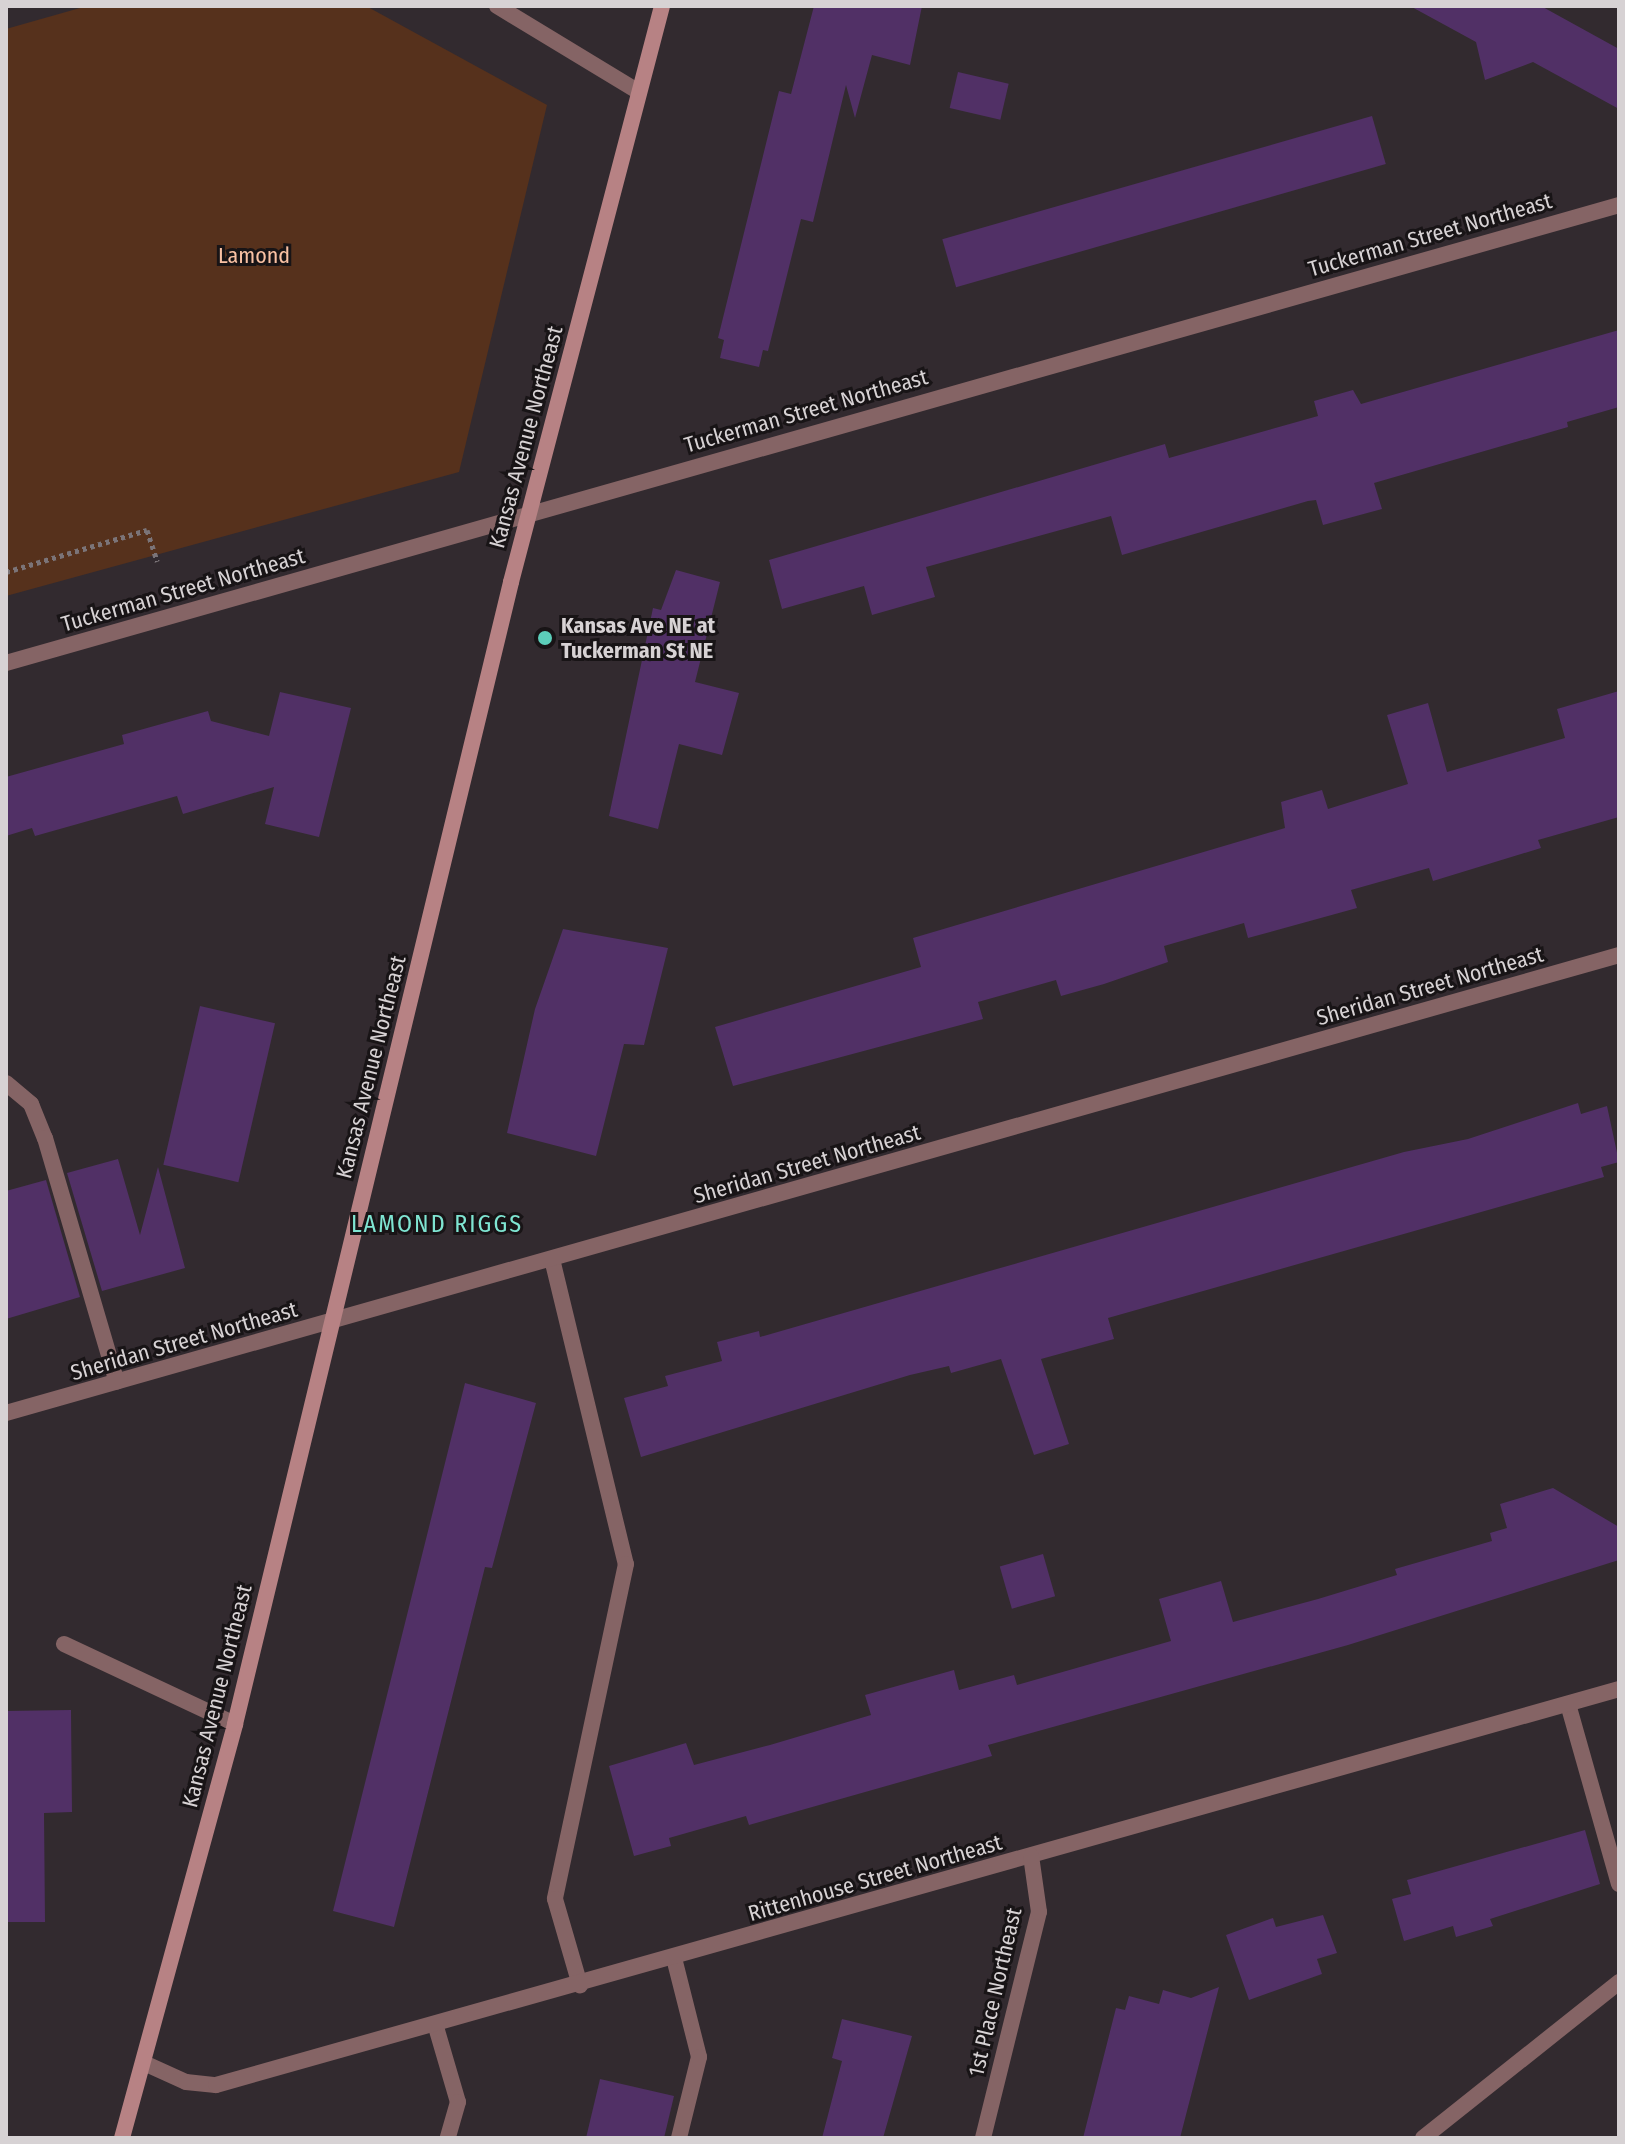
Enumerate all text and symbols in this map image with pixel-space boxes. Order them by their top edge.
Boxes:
street label: Tuckerman Street Northeast [1305,188,1555,282]
park label: Lamond [218,243,290,269]
street label: Kansas Avenue Northeast [484,323,568,551]
street label: Tuckerman Street Northeast [681,364,931,458]
street label: Tuckerman Street Northeast [58,543,308,637]
place label: Kansas Ave NE at Tuckerman St NE [561,612,715,664]
marker: Kansas Ave NE at Tuckerman St NE [536,629,554,647]
street label: Sheridan Street Northeast [1314,941,1546,1031]
street label: Kansas Avenue Northeast [331,953,411,1181]
street label: Sheridan Street Northeast [691,1119,923,1209]
district label: LAMOND RIGGS [351,1211,523,1239]
street label: Sheridan Street Northeast [68,1296,300,1386]
street label: Kansas Avenue Northeast [177,1582,257,1810]
street label: Rittenhouse Street Northeast [745,1829,1005,1927]
street label: 1st Place Northeast [963,1905,1027,2079]

